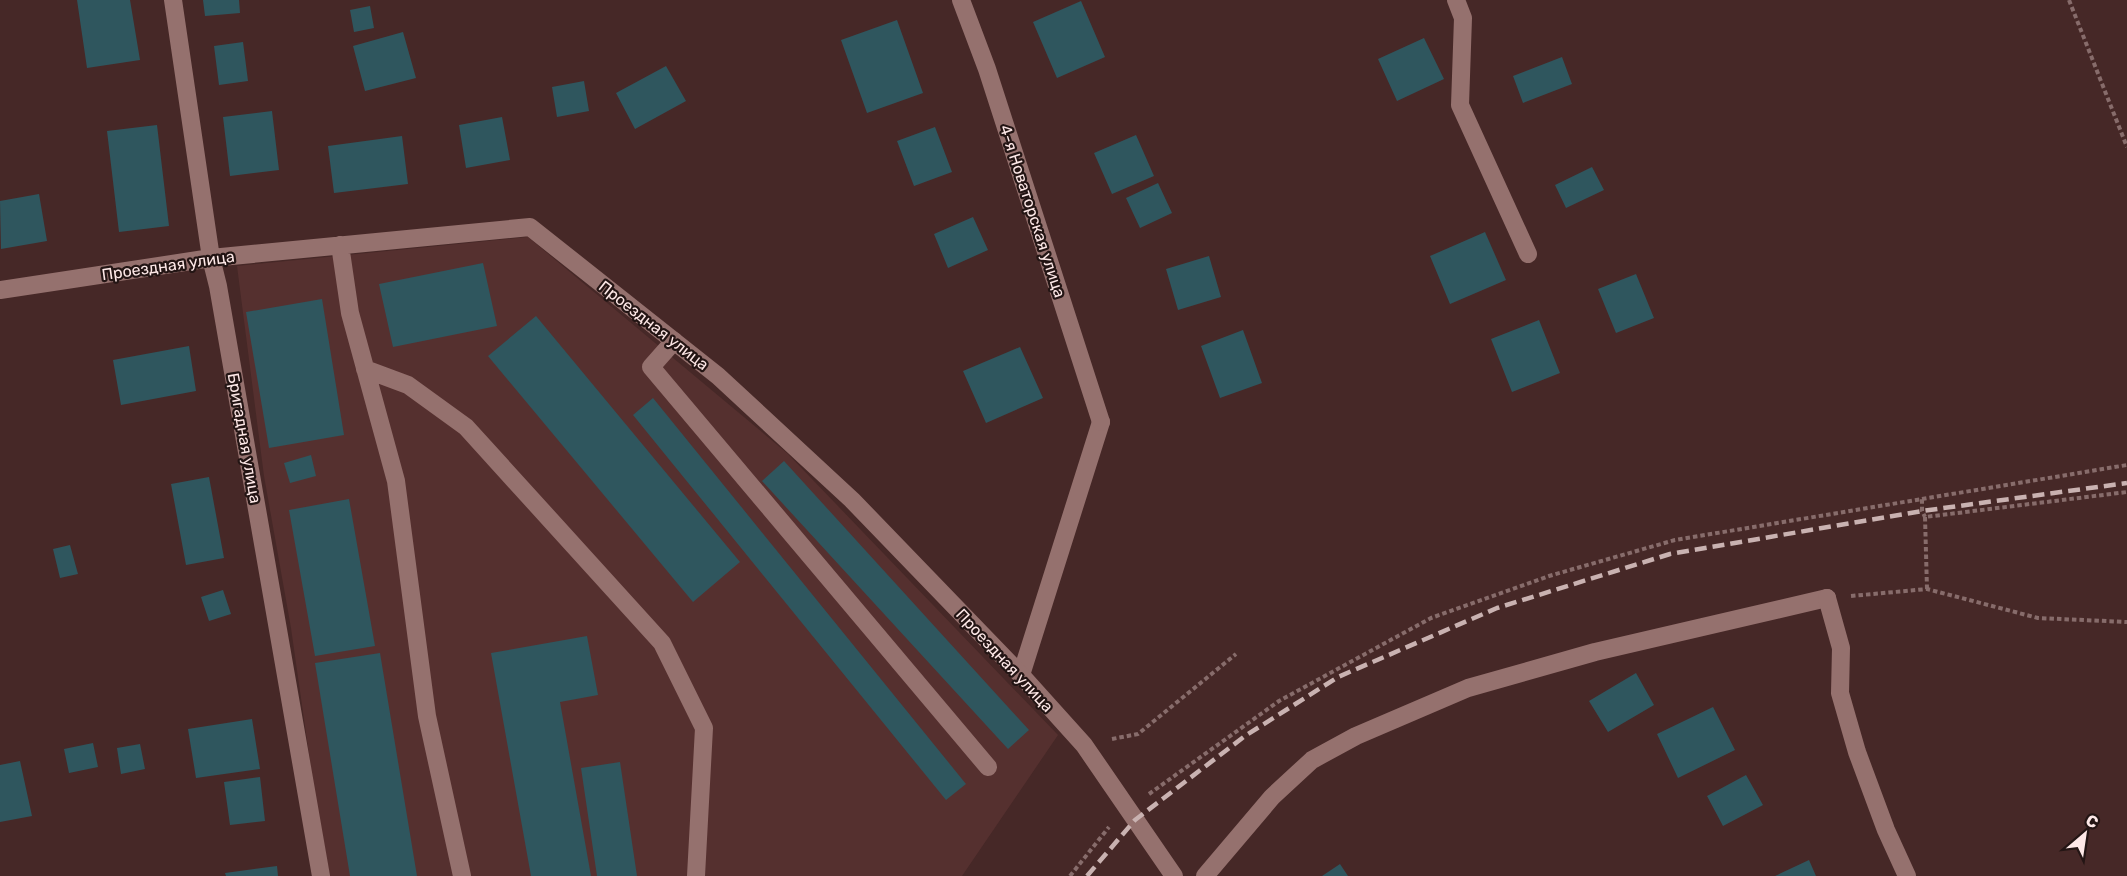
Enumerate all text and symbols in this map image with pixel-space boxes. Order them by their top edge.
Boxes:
street label: 4-я Новаторская улица [996,122,1069,300]
street label: Проездная улица [100,247,236,284]
street label: Проездная улица [595,277,712,374]
street label: Бригадная улица [224,371,265,505]
street label: Проездная улица [952,605,1057,716]
north arrow [2055,804,2115,864]
text: С [2083,810,2102,832]

